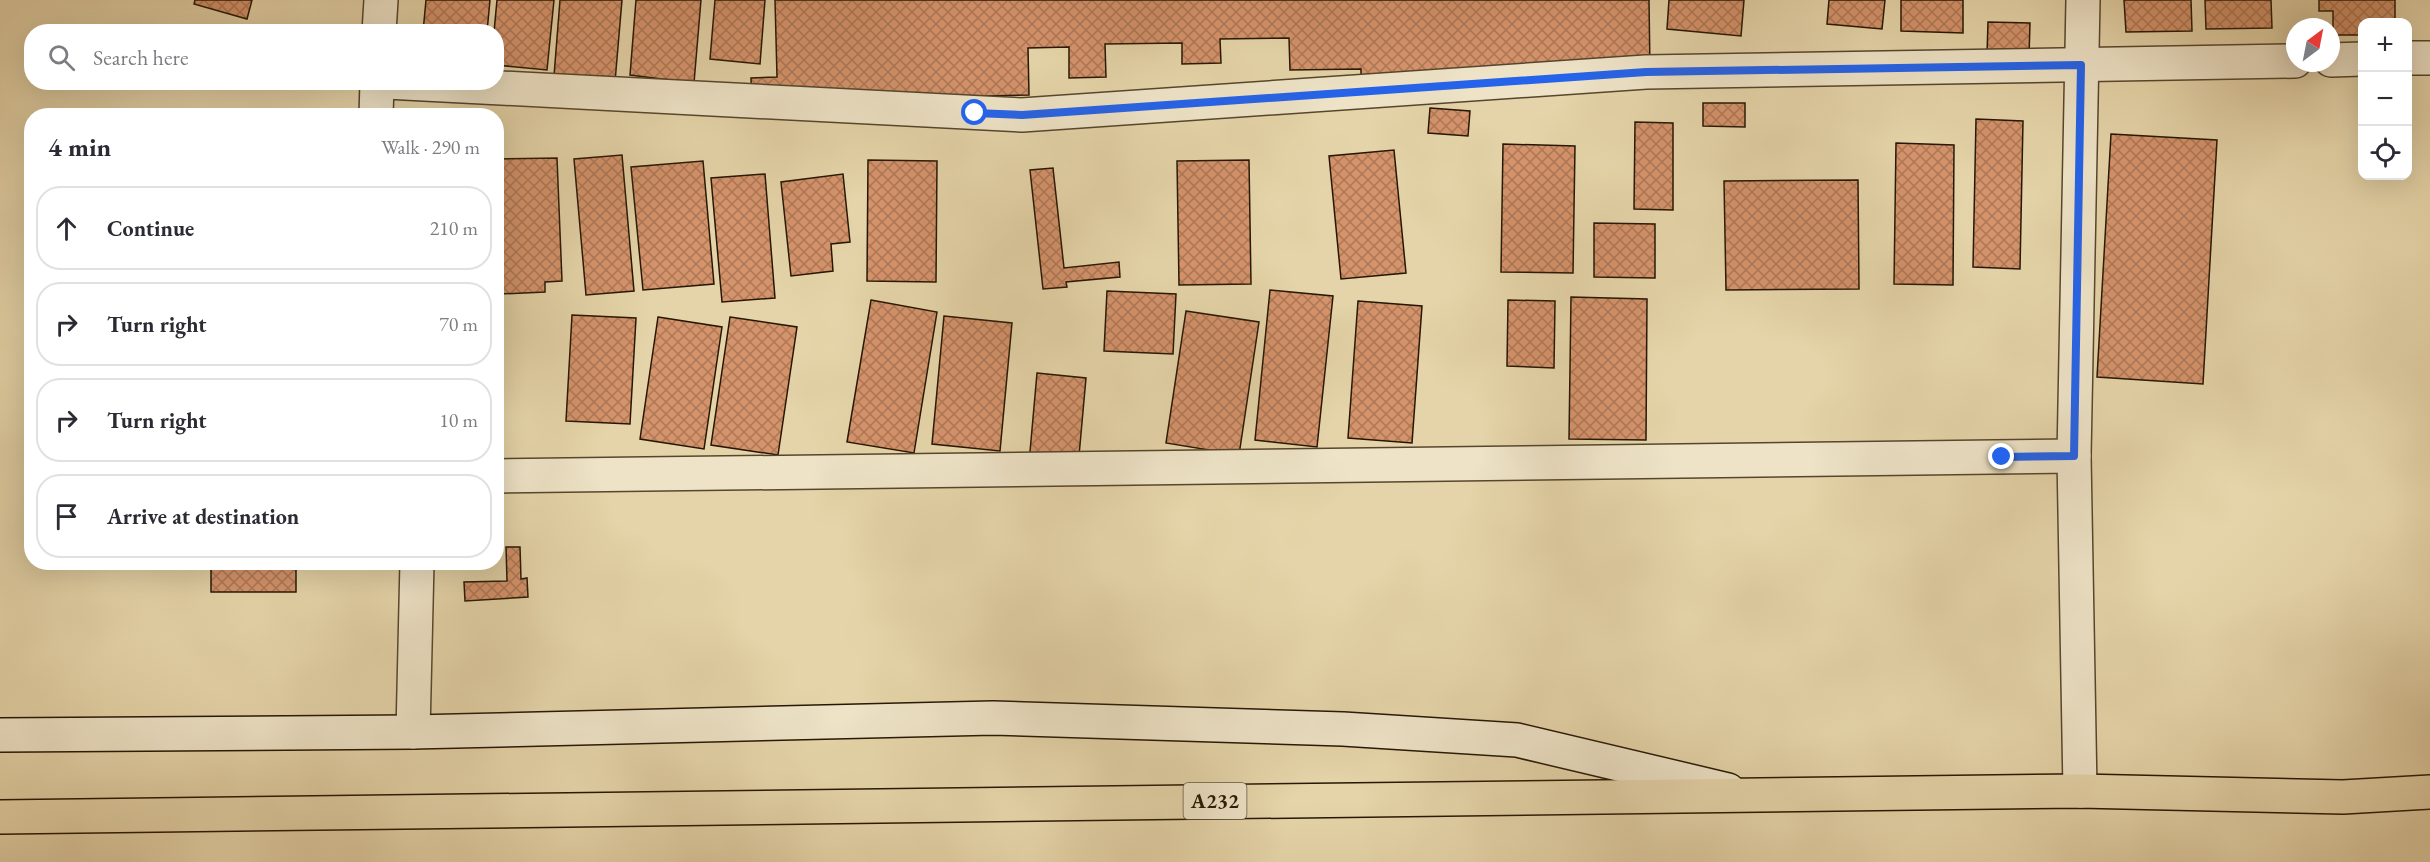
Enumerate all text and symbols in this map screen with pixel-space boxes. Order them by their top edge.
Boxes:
north arrow [2286,18,2340,72]
map controls [2358,18,2412,180]
button: + [2358,18,2412,72]
search box [24,24,504,90]
icon: search [45,41,78,74]
text: Search here [93,43,188,72]
button: − [2358,72,2412,126]
route start [961,99,987,125]
button: locate [2358,126,2412,180]
text: 4 min [48,130,111,164]
text: Walk · 290 m [381,134,480,160]
icon: ahead [50,212,83,245]
text: Continue [107,214,194,243]
text: 210 m [430,215,478,241]
icon: right [50,308,83,341]
text: Turn right [107,310,206,339]
text: 70 m [439,311,478,337]
icon: right [50,404,83,437]
text: Turn right [107,406,206,435]
text: 10 m [439,407,478,433]
route end [1988,443,2014,469]
icon: arrive [50,500,83,533]
text: Arrive at destination [107,502,299,531]
road number: A232 [1184,783,1246,819]

